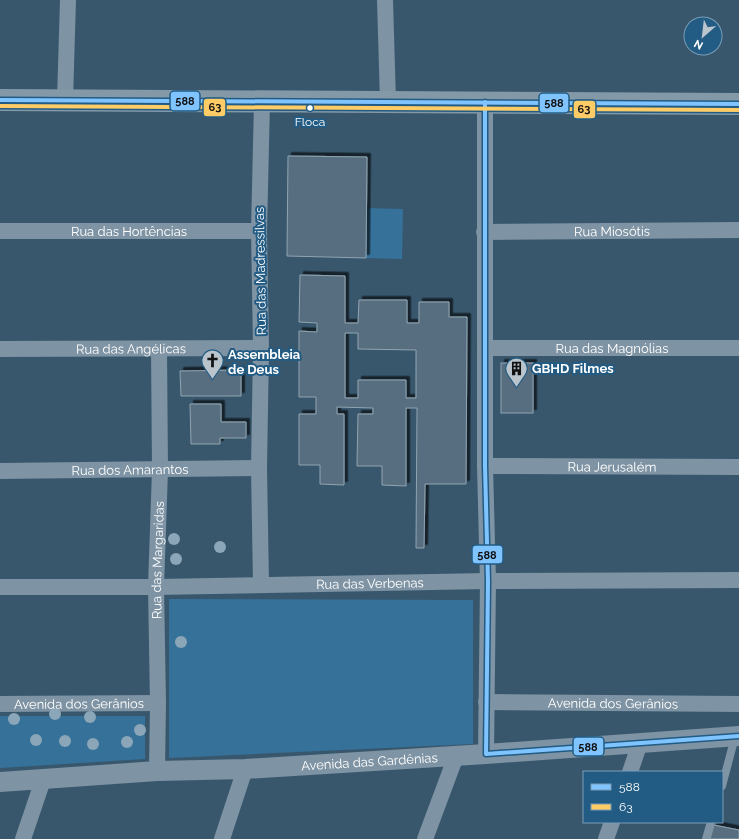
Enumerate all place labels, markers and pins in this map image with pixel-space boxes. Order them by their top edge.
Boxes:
marker: Floca [305,103,315,113]
place label: Floca [295,115,325,129]
place label: Assembleia de Deus [228,347,301,377]
church icon: Assembleia de Deus [199,348,225,381]
building icon: GBHD Filmes [504,355,530,388]
place label: GBHD Filmes [532,361,614,376]

